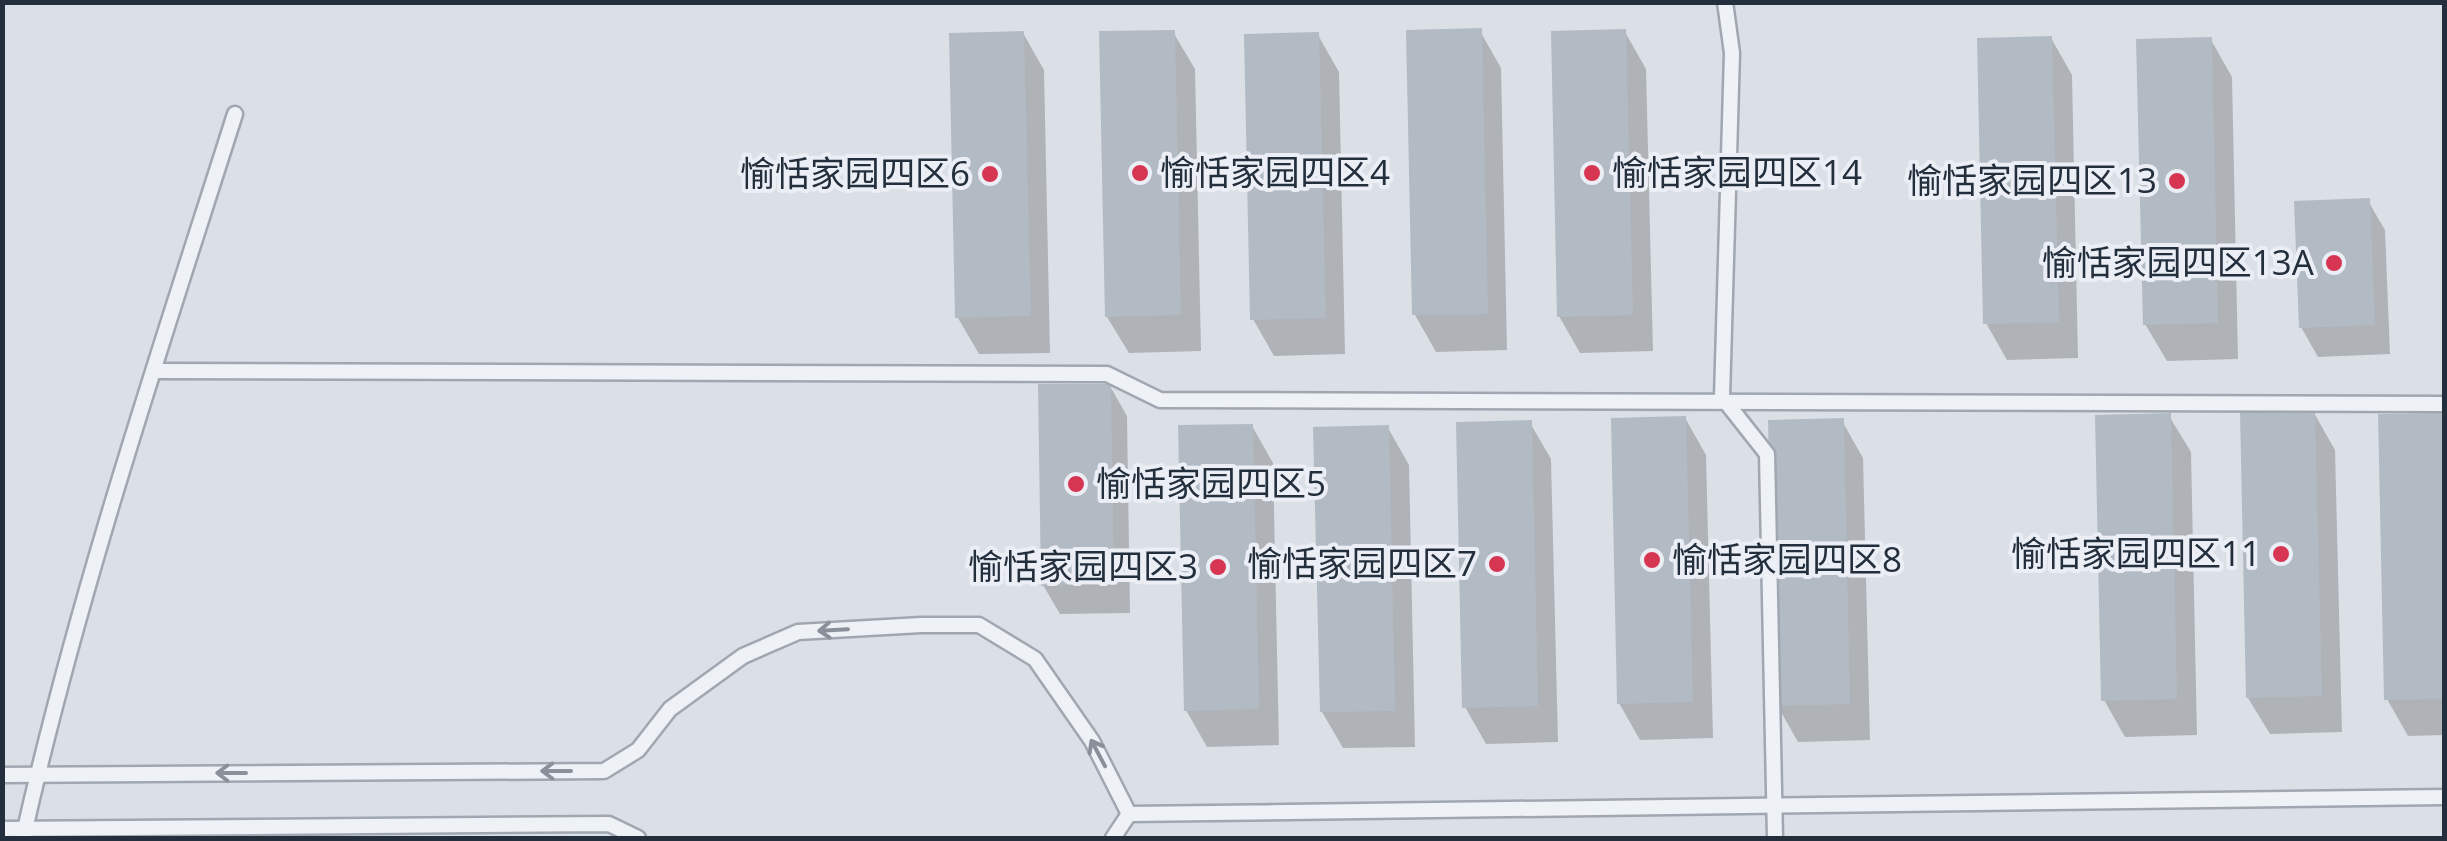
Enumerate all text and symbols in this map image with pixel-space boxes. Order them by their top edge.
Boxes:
place label: 愉恬家园四区4 [1160,148,1390,195]
place label: 愉恬家园四区14 [1612,148,1862,195]
place label: 愉恬家园四区6 [740,149,970,196]
place label: 愉恬家园四区13 [1907,156,2157,203]
marker: 愉恬家园四区4 [1129,162,1151,184]
marker: 愉恬家园四区14 [1581,162,1603,184]
marker: 愉恬家园四区6 [979,163,1001,185]
marker: 愉恬家园四区13 [2166,170,2188,192]
place label: 愉恬家园四区13A [2042,238,2315,285]
marker: 愉恬家园四区13A [2323,252,2345,274]
place label: 愉恬家园四区5 [1096,459,1326,506]
marker: 愉恬家园四区5 [1065,473,1087,495]
place label: 愉恬家园四区11 [2011,529,2261,576]
place label: 愉恬家园四区8 [1672,535,1902,582]
place label: 愉恬家园四区7 [1247,539,1477,586]
place label: 愉恬家园四区3 [968,542,1198,589]
marker: 愉恬家园四区11 [2270,543,2292,565]
marker: 愉恬家园四区8 [1641,549,1663,571]
marker: 愉恬家园四区7 [1486,553,1508,575]
marker: 愉恬家园四区3 [1207,556,1229,578]
one-way arrow [817,621,849,640]
one-way arrow [1087,739,1107,769]
one-way arrow [541,762,574,780]
one-way arrow [216,764,248,782]

